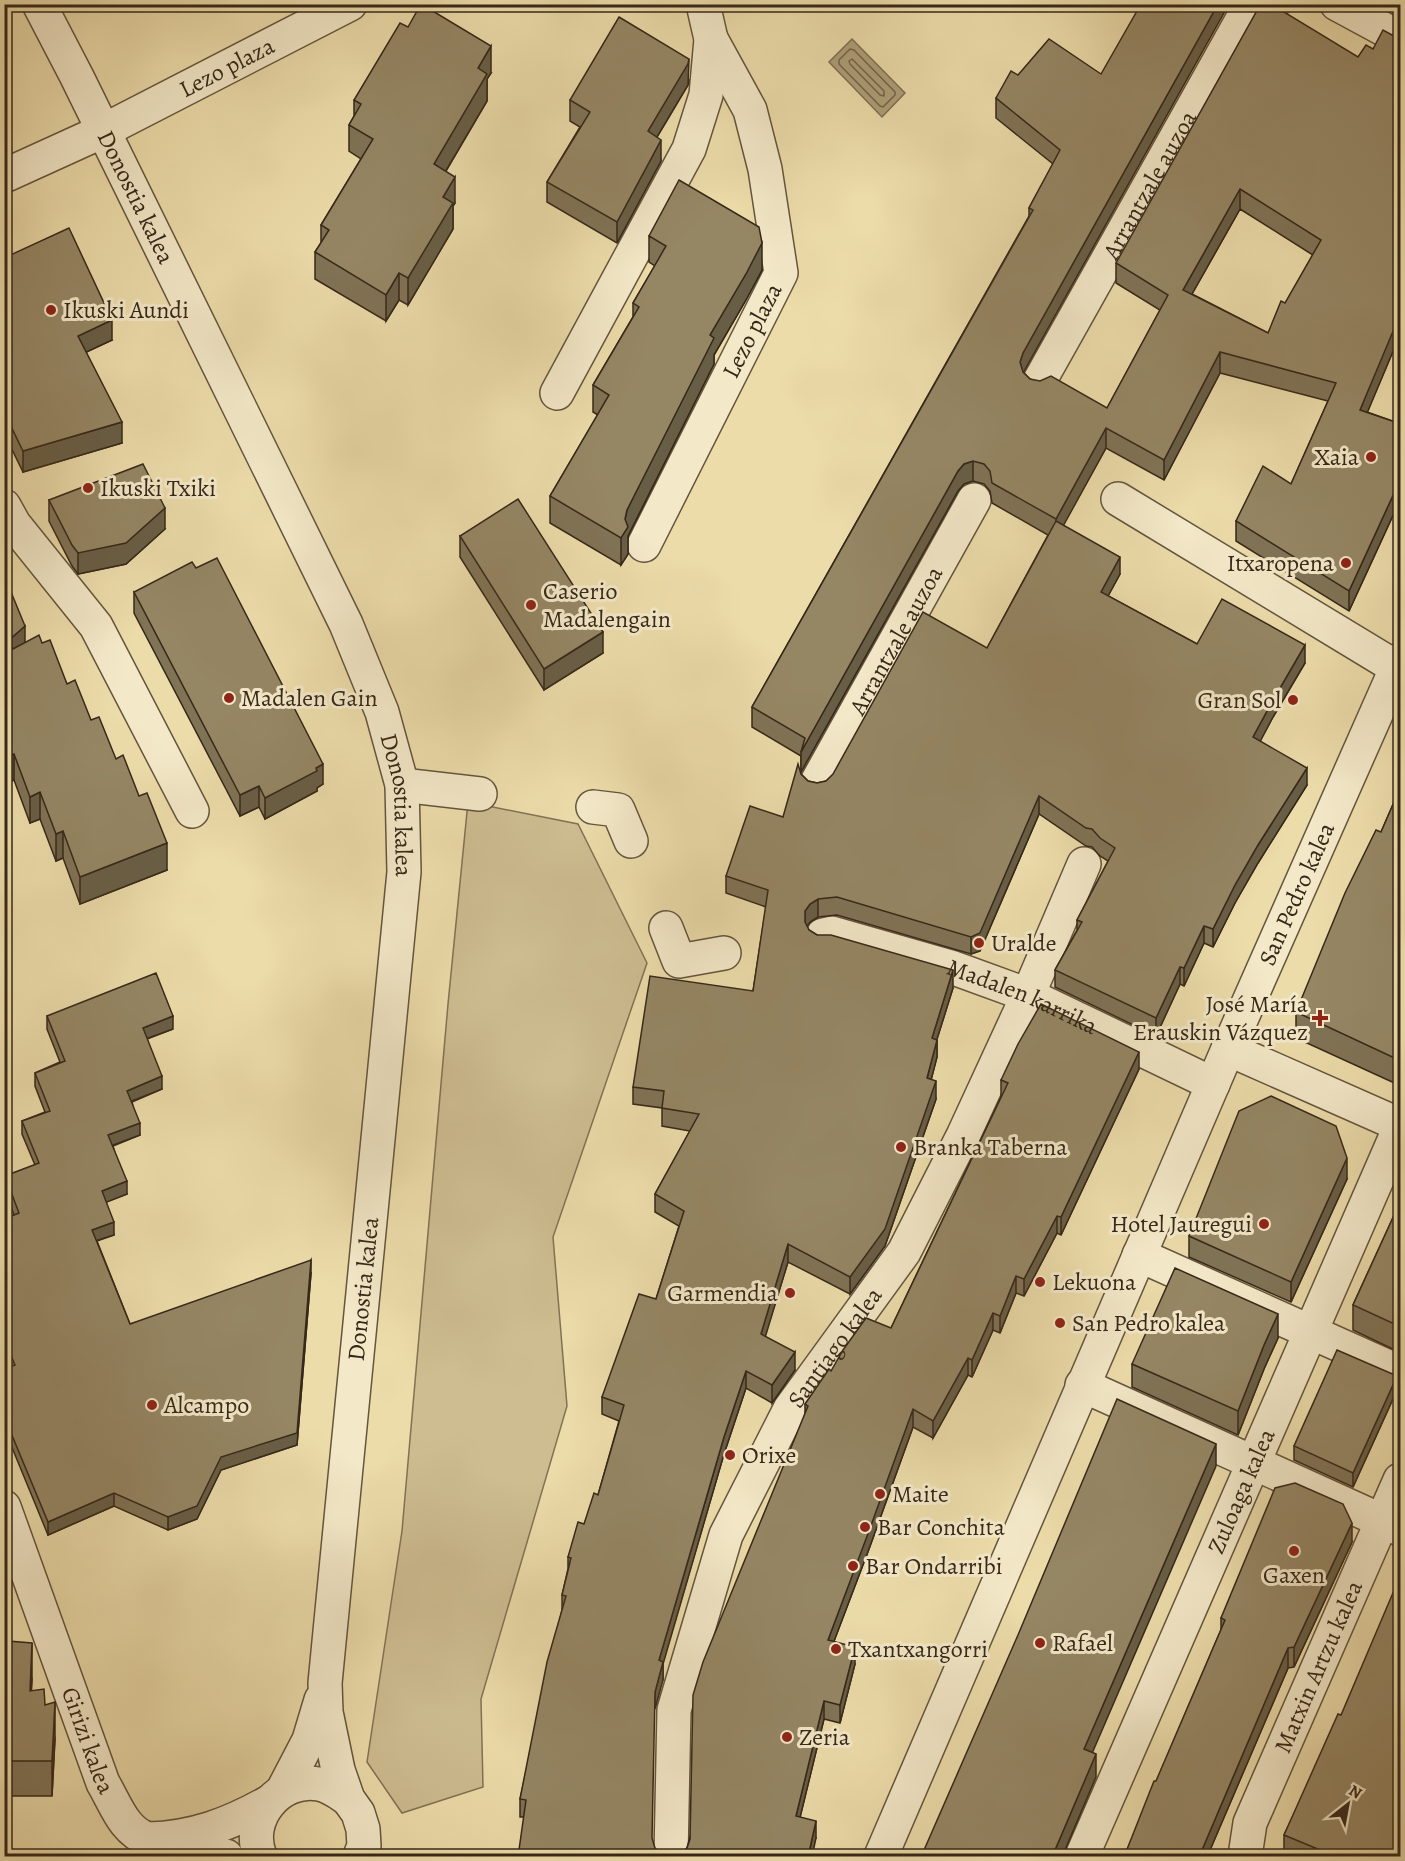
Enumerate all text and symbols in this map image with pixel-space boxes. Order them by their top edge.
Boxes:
street label: Lezo plaza [174,29,281,105]
street label: Arrantzale auzoa [1094,104,1204,266]
street label: Donostia kalea [90,125,183,270]
street label: Lezo plaza [715,277,790,384]
place label: Ikuski Aundi [63,294,189,326]
marker: Ikuski Aundi [44,303,58,317]
place label: Xaia [1314,441,1360,473]
marker: Xaia [1364,450,1378,464]
place label: Ikuski Txiki [100,472,216,504]
marker: Ikuski Txiki [81,481,95,495]
place label: Itxaropena [1227,547,1335,579]
marker: Itxaropena [1339,556,1353,570]
street label: Arrantzale auzoa [841,559,951,722]
place label: Caserio Madalengain [543,575,671,635]
marker: Caserio Madalengain [524,598,538,612]
place label: Madalen Gain [241,682,378,714]
place label: Gran Sol [1197,684,1281,716]
marker: Madalen Gain [222,691,236,705]
marker: Gran Sol [1286,693,1300,707]
street label: Donostia kalea [373,730,420,878]
street label: San Pedro kalea [1251,817,1343,970]
place label: Uralde [991,927,1057,959]
marker: Uralde [972,936,986,950]
street label: Madalen karrika [943,951,1104,1042]
place label: José María Erauskin Vázquez [1133,988,1309,1048]
marker: José María Erauskin Vázquez [1313,1011,1327,1025]
place label: Branka Taberna [913,1131,1068,1163]
marker: Branka Taberna [894,1140,908,1154]
place label: Hotel Jauregui [1111,1208,1252,1240]
street label: Donostia kalea [340,1215,387,1363]
marker: Hotel Jauregui [1257,1217,1271,1231]
place label: Lekuona [1052,1266,1137,1298]
marker: Lekuona [1033,1275,1047,1289]
place label: Garmendia [667,1277,779,1309]
street label: Santiago kalea [780,1280,890,1414]
marker: Garmendia [783,1286,797,1300]
place label: San Pedro kalea [1072,1307,1226,1339]
marker: San Pedro kalea [1053,1316,1067,1330]
place label: Alcampo [163,1389,249,1421]
marker: Alcampo [145,1398,159,1412]
street label: Zuloaga kalea [1200,1423,1283,1559]
place label: Orixe [742,1439,796,1471]
marker: Orixe [723,1448,737,1462]
place label: Maite [892,1478,949,1510]
marker: Maite [873,1487,887,1501]
place label: Bar Conchita [877,1511,1006,1543]
marker: Bar Conchita [858,1520,872,1534]
marker: Gaxen [1287,1544,1301,1558]
place label: Bar Ondarribi [865,1550,1002,1582]
marker: Bar Ondarribi [846,1559,860,1573]
place label: Gaxen [1263,1559,1325,1591]
street label: Matxin Artzu kalea [1267,1575,1370,1758]
place label: Rafael [1052,1627,1113,1659]
place label: Txantxangorri [848,1633,988,1665]
marker: Rafael [1033,1636,1047,1650]
marker: Txantxangorri [829,1642,843,1656]
street label: Girizi kalea [54,1683,122,1800]
place label: Zeria [799,1721,851,1753]
marker: Zeria [780,1730,794,1744]
north arrow [1318,1774,1378,1834]
text: N [1345,1780,1366,1805]

